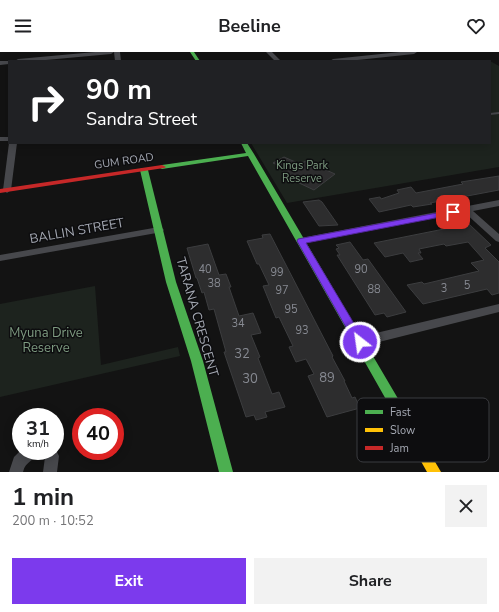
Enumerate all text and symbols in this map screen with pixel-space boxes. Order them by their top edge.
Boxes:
text: Beeline [218,14,281,38]
icon: menu [12,15,34,37]
icon: heart [465,15,487,37]
text: 90 m [86,71,152,109]
icon: right [20,76,72,128]
text: Sandra Street [86,107,197,131]
street label: GUM ROAD [93,149,155,173]
park label: Kings Park Reserve [276,158,329,186]
pin [436,195,470,229]
icon: arrive [442,201,464,223]
street label: BALLIN STREET [28,214,126,248]
street label: TARANA CRESCENT [171,255,223,379]
house number: 40 [198,262,212,277]
house number: 90 [354,262,368,277]
house number: 99 [270,265,284,280]
house number: 38 [207,276,221,291]
house number: 5 [464,278,471,293]
house number: 3 [441,281,447,296]
house number: 88 [367,282,381,297]
house number: 97 [275,283,289,298]
house number: 95 [284,302,298,317]
house number: 34 [231,316,245,331]
position arrow [339,321,381,363]
house number: 93 [295,323,309,338]
park label: Myuna Drive Reserve [9,324,83,357]
house number: 32 [234,345,250,363]
house number: 89 [319,369,335,387]
house number: 30 [242,370,258,388]
legend [357,398,489,462]
text: Fast [390,405,411,420]
speed limit sign: 40 [72,408,124,460]
text: 31 [26,415,50,442]
text: Slow [390,423,415,438]
text: km/h [27,437,49,451]
text: Jam [389,441,409,456]
text: 1 min [12,481,74,513]
button: close [445,485,487,527]
text: 200 m · 10:52 [12,512,94,530]
button: Exit [12,558,246,604]
button: Share [254,558,487,604]

